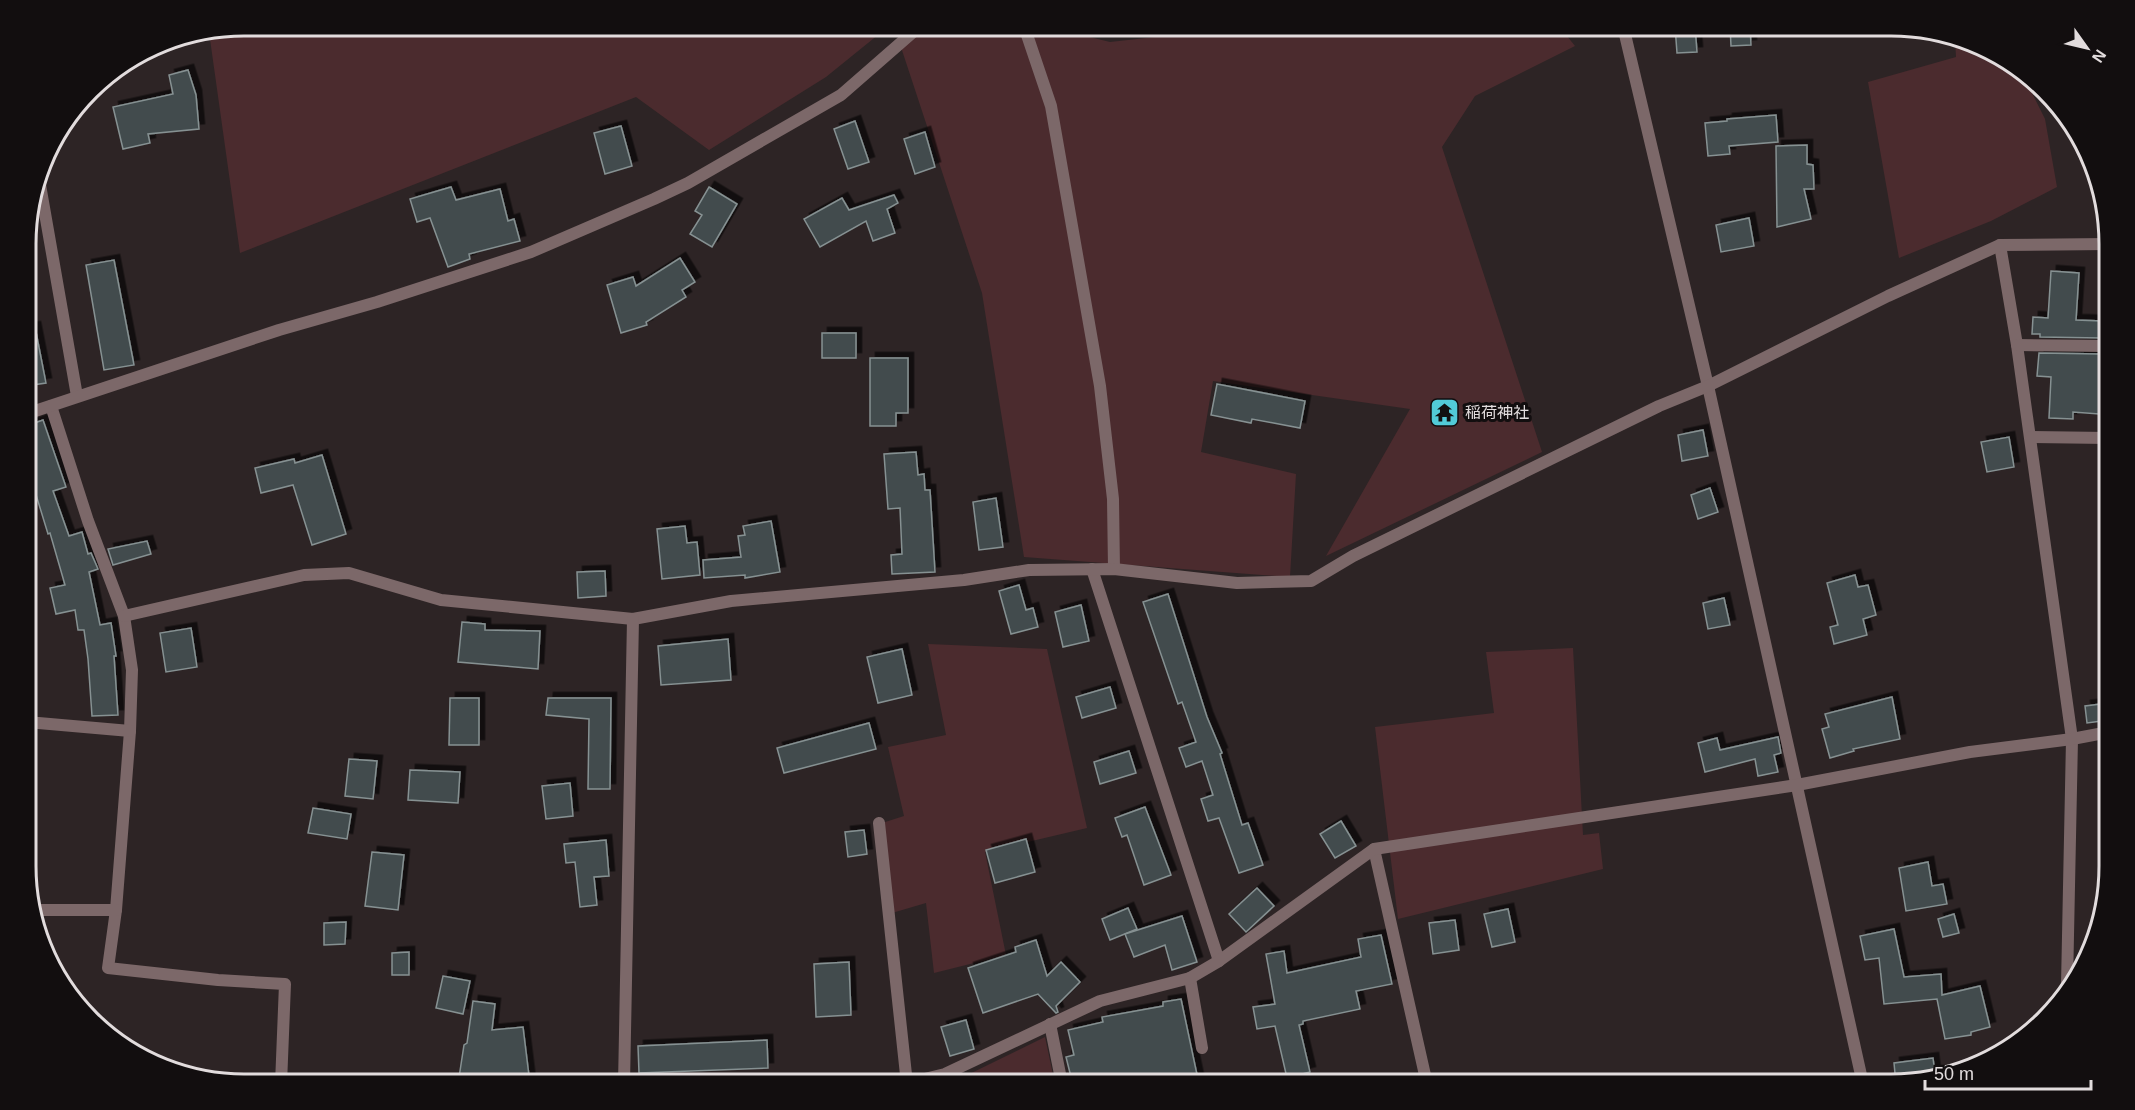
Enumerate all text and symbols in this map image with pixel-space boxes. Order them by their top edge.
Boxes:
north arrow [2057,18,2117,78]
text: N [2089,47,2109,66]
temple icon: 稲荷神社 [1428,396,1460,428]
place label: 稲荷神社 [1465,404,1529,421]
scale bar [1925,1053,2092,1091]
text: 50 m [1934,1064,1974,1084]

